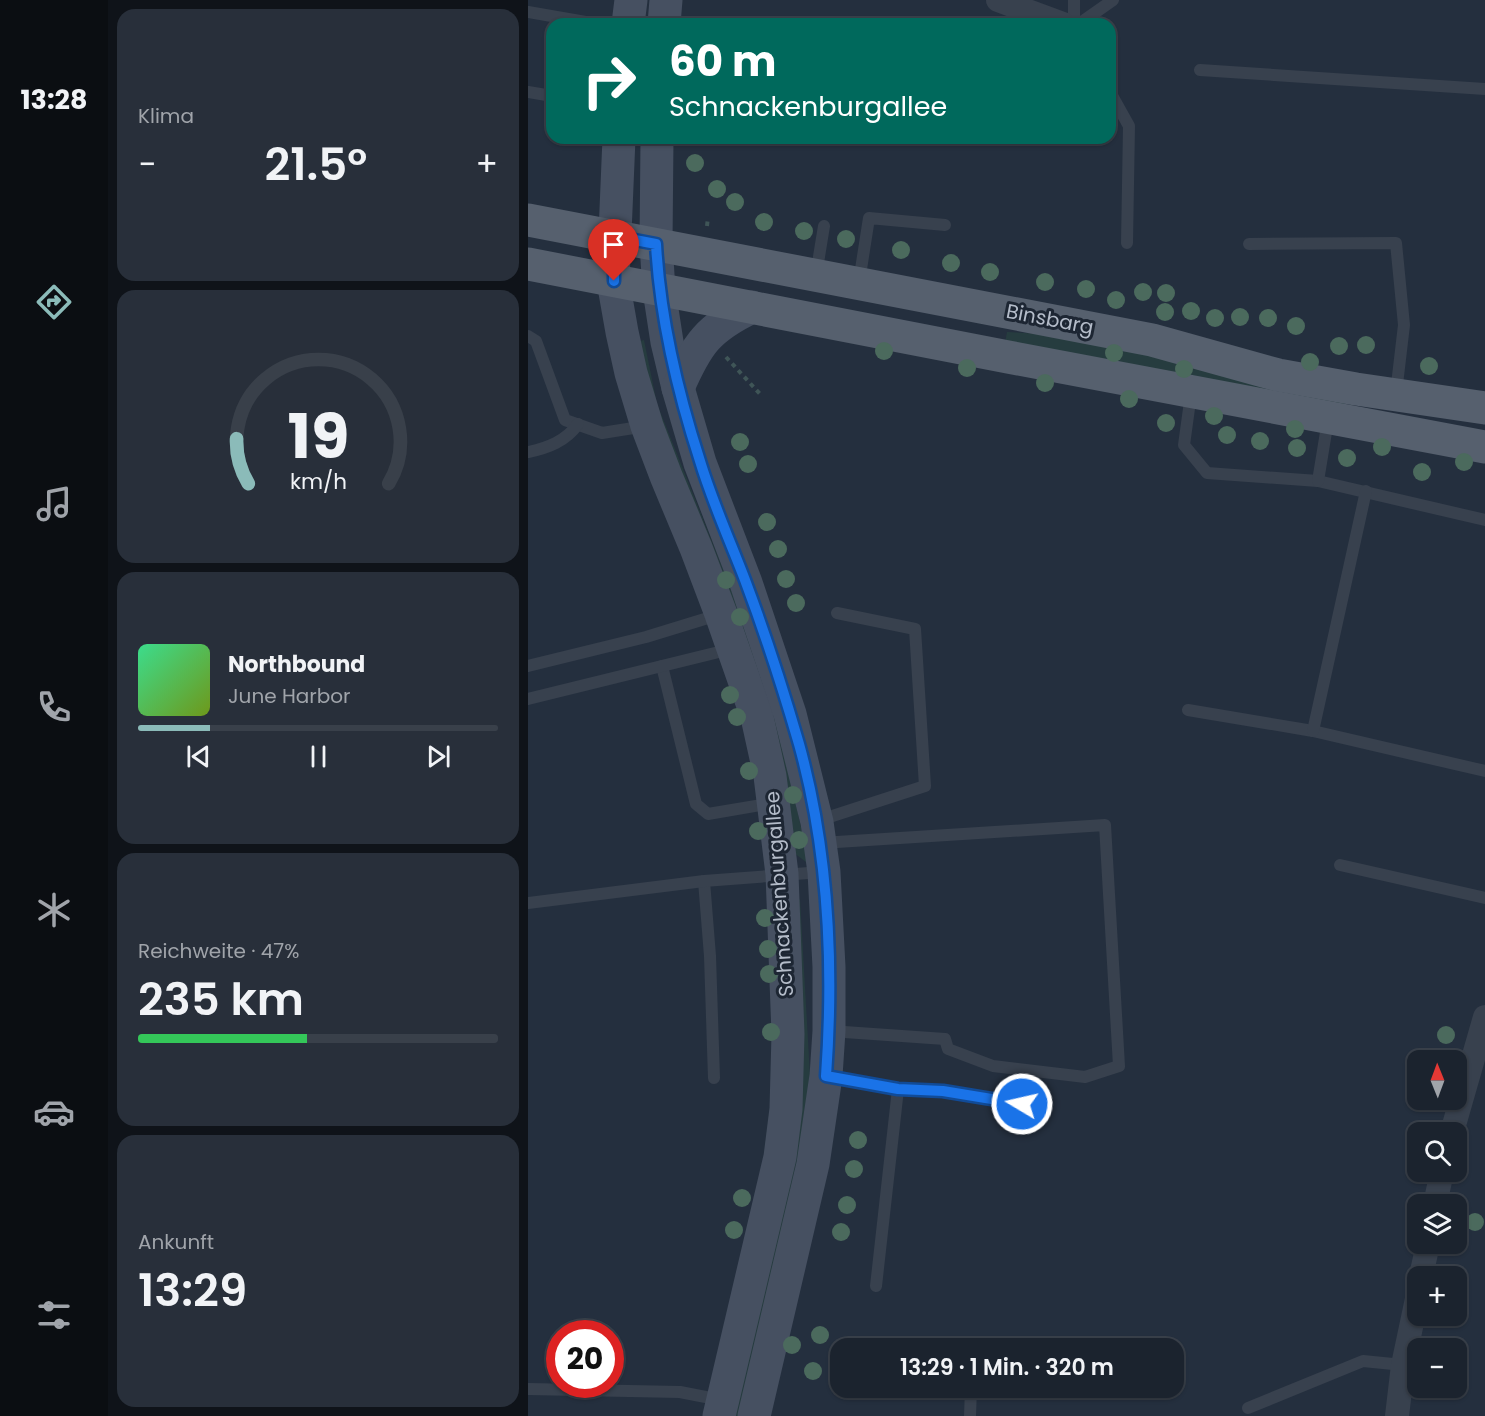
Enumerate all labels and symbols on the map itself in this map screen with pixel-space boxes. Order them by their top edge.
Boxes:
pin [588,219,639,281]
street label: Binsbarg [1004,297,1096,341]
street label: Schnackenburgallee [758,790,800,998]
north arrow [1407,1050,1467,1110]
position arrow [990,1072,1054,1136]
speed limit sign: 20 [546,1320,624,1398]

